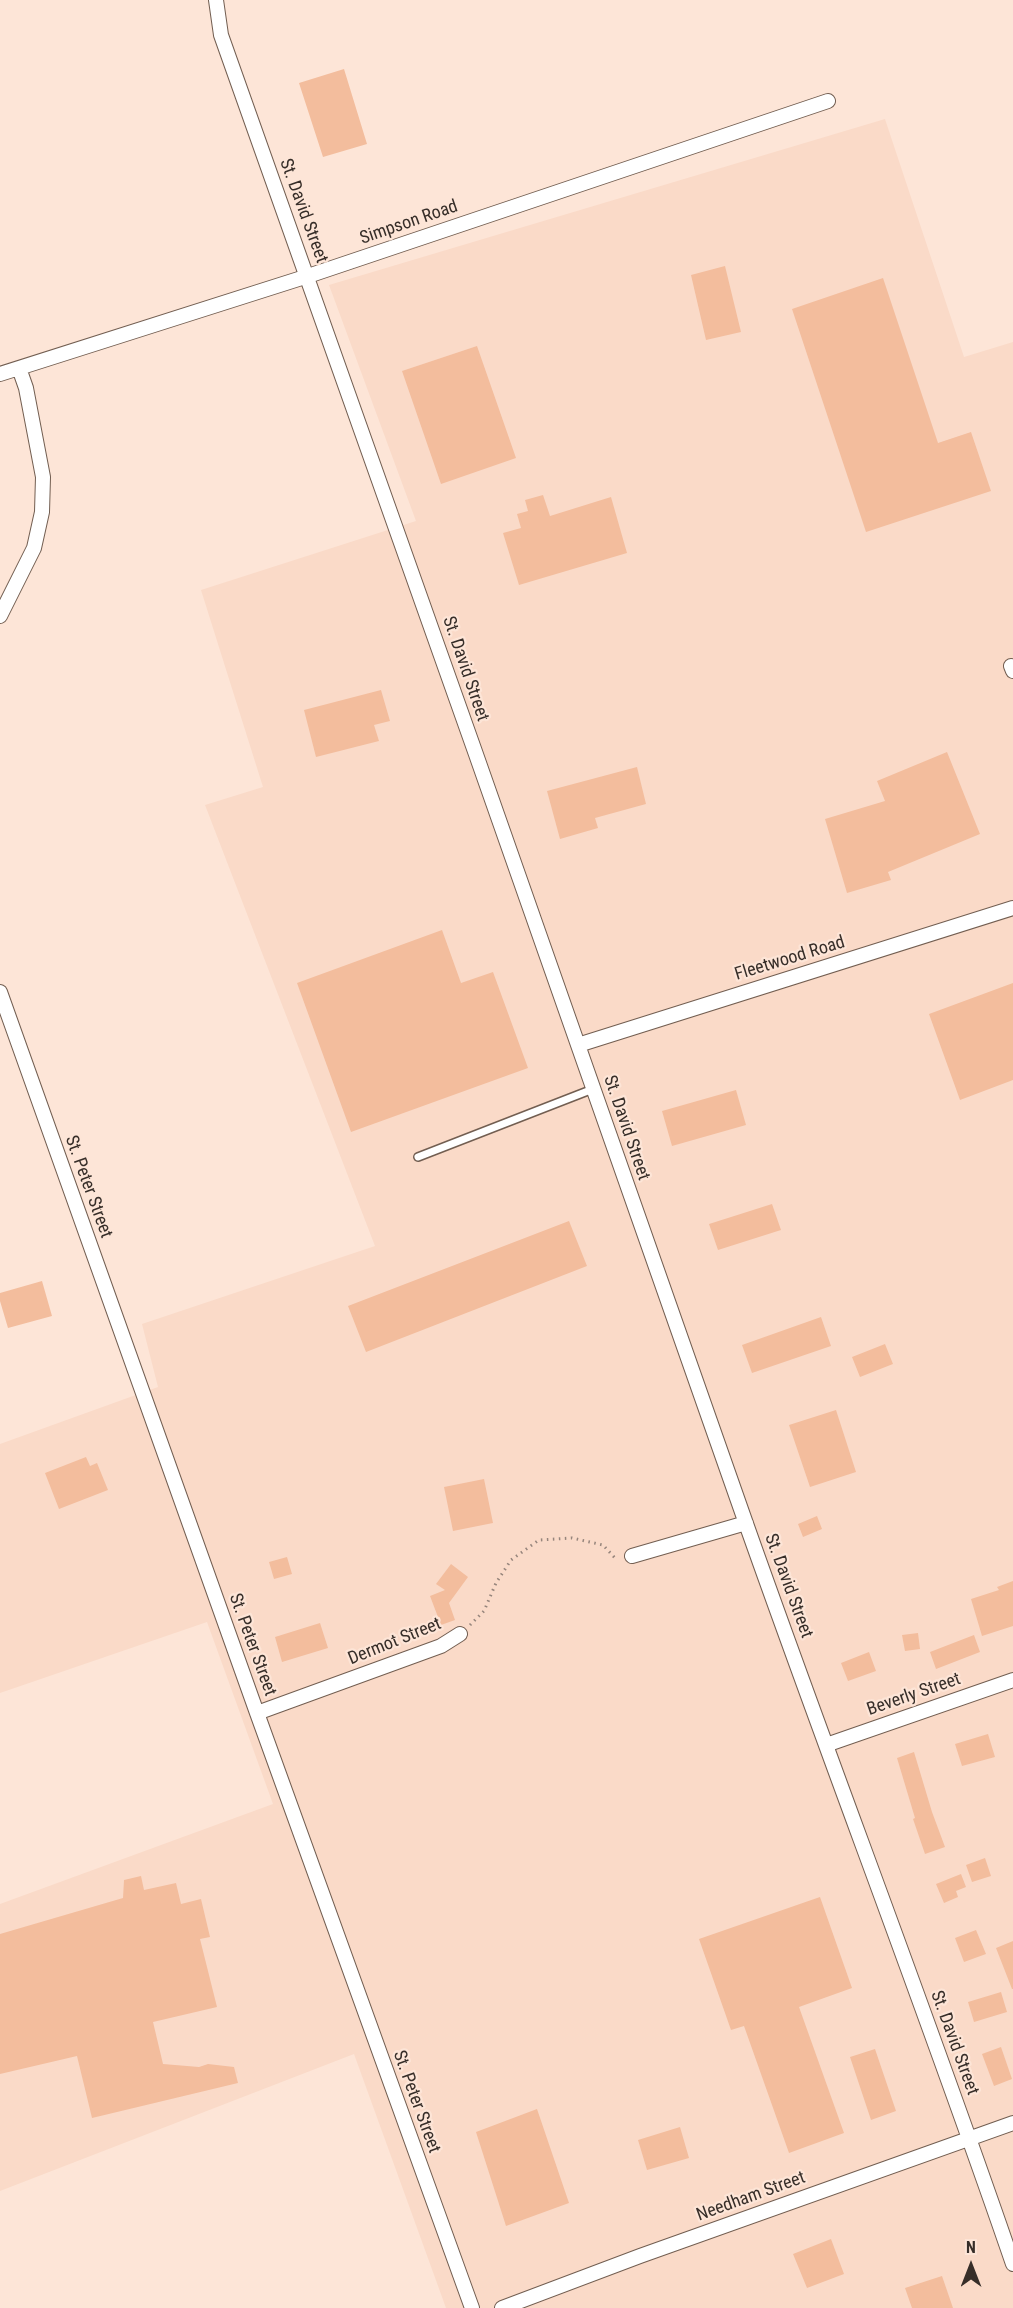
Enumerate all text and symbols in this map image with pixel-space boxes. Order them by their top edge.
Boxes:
street label: St. David Street [274,156,332,266]
street label: Simpson Road [357,196,461,250]
street label: St. David Street [437,614,493,724]
street label: Fleetwood Road [732,932,848,986]
street label: St. David Street [598,1073,654,1183]
street label: St. Peter Street [59,1133,117,1241]
street label: St. David Street [759,1531,817,1641]
street label: St. Peter Street [223,1591,281,1699]
street label: Dermot Street [345,1614,445,1670]
street label: Beverly Street [864,1669,964,1721]
street label: St. David Street [925,1988,983,2098]
street label: St. Peter Street [387,2048,445,2156]
street label: Needham Street [694,2167,808,2227]
north arrow [941,2236,1001,2296]
text: N [966,2238,976,2257]

